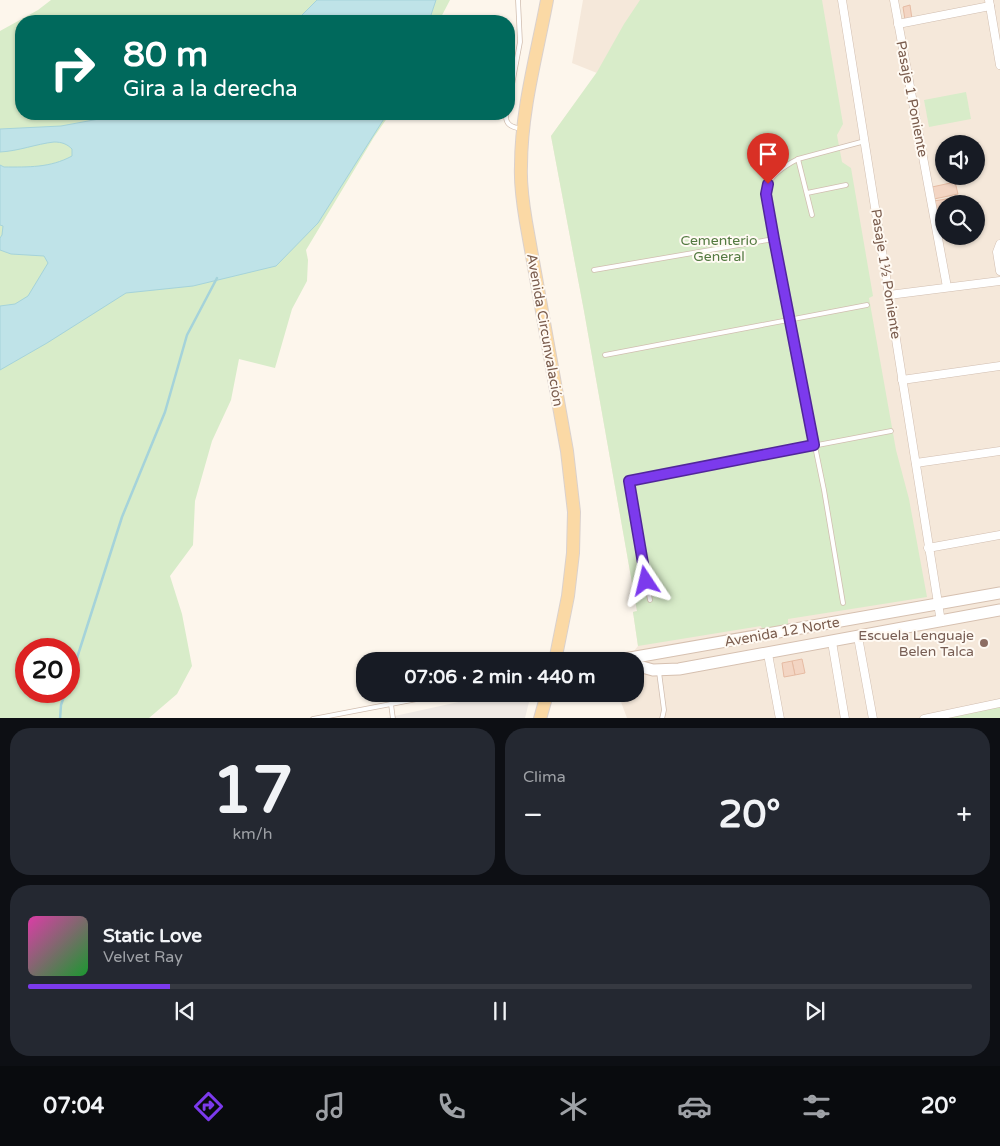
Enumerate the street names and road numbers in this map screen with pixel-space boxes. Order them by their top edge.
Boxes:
street label: Pasaje 1 Poniente [892,39,932,159]
street label: Pasaje 1½ Poniente [867,208,905,340]
street label: Avenida Circunvalación [523,252,567,408]
street label: Avenida 12 Norte [723,613,841,651]

